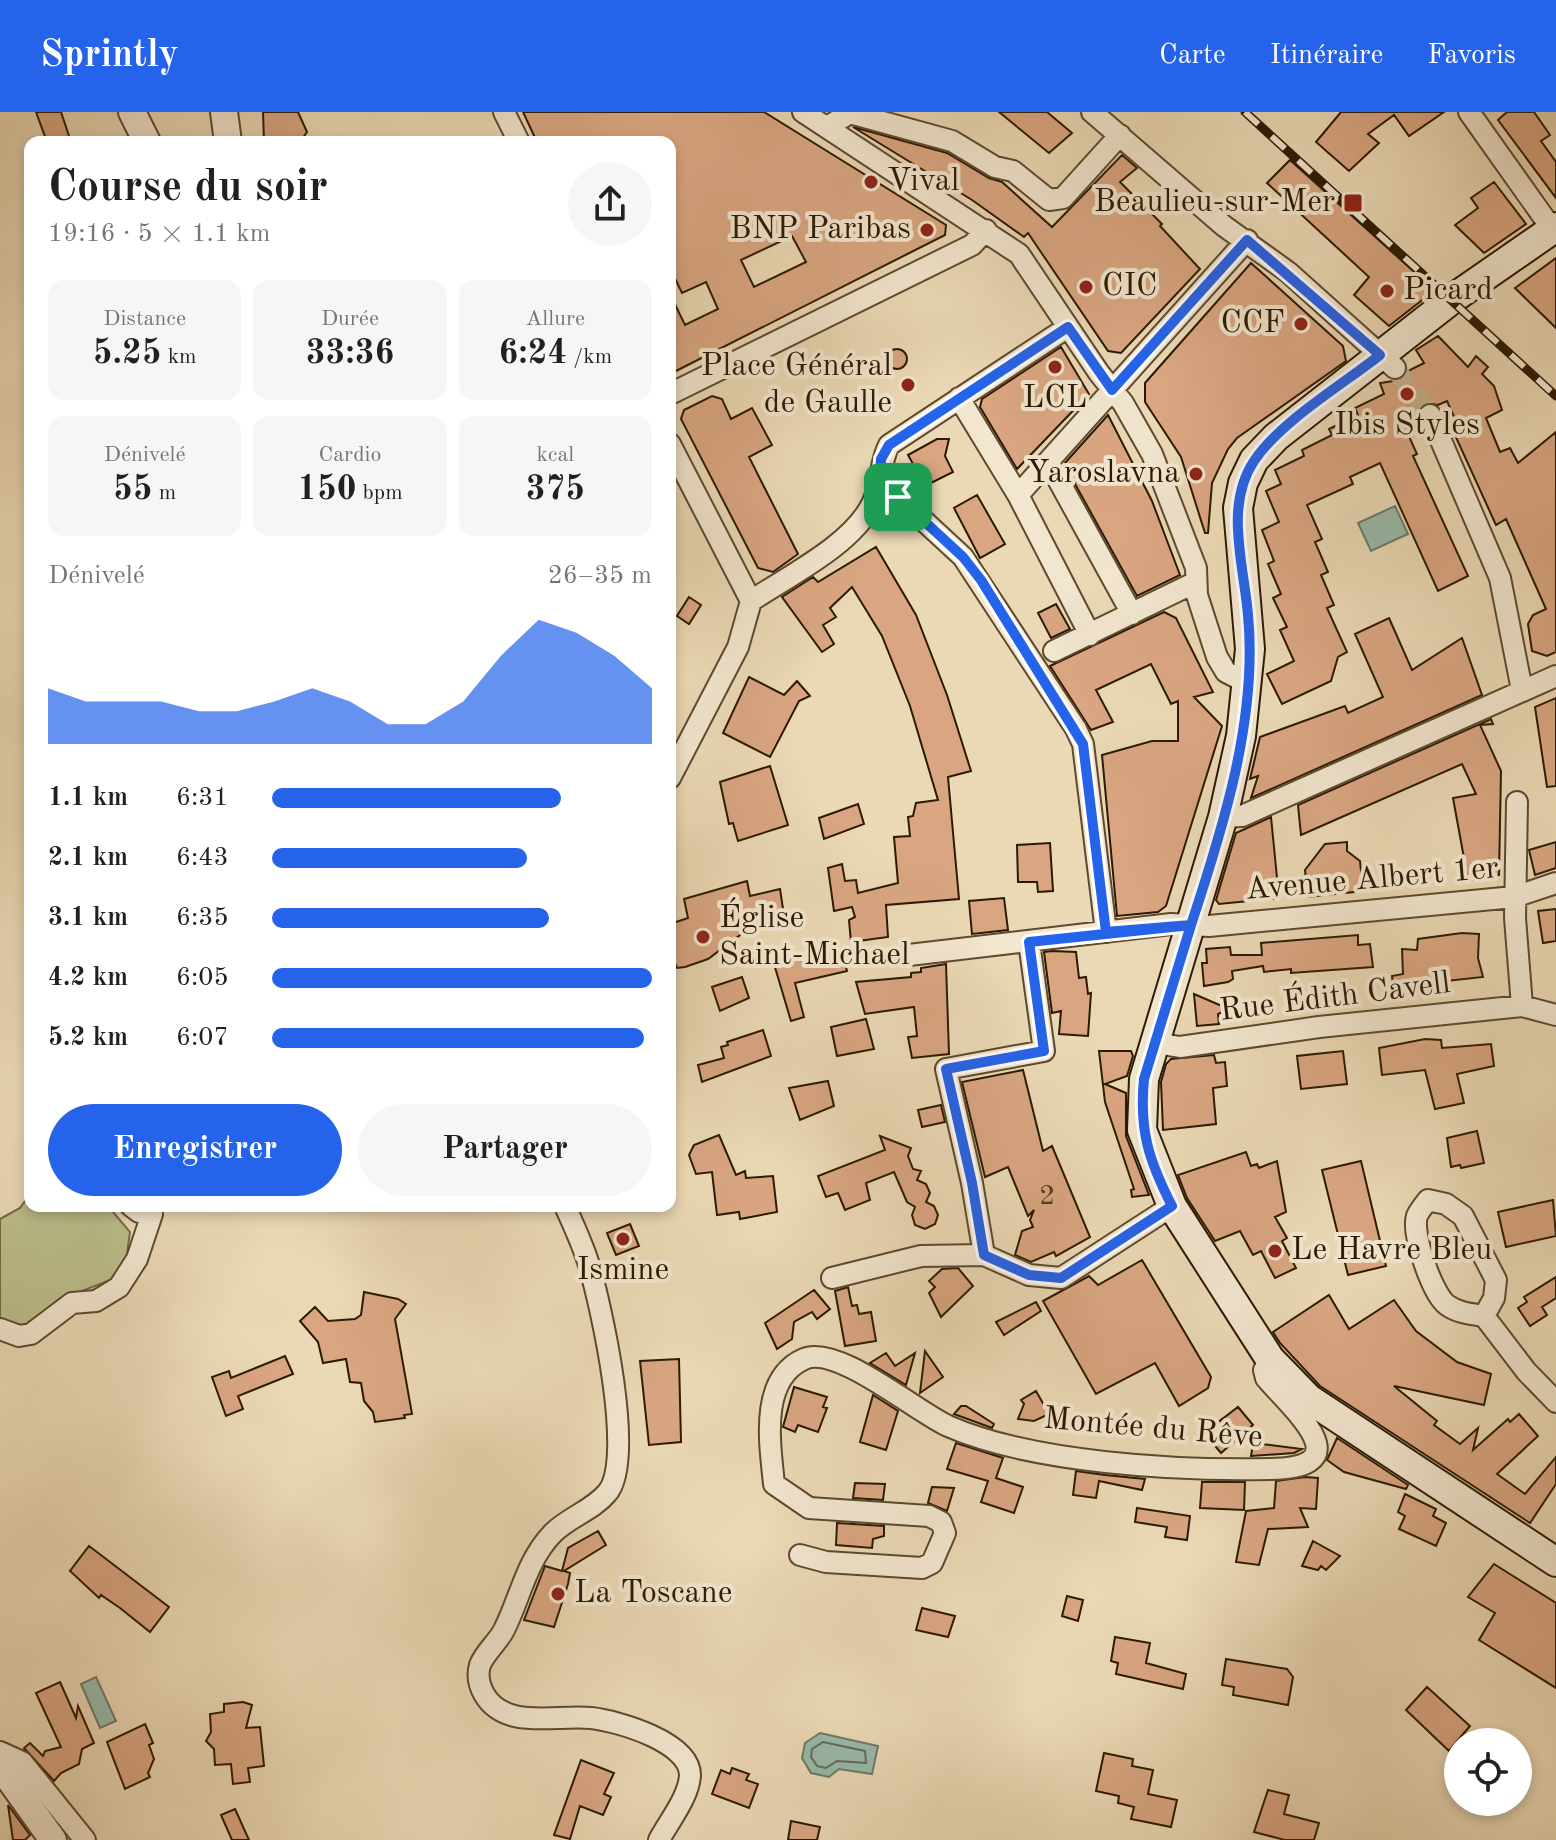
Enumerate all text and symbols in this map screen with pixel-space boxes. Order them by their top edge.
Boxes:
text: Sprintly [40,37,179,75]
text: Carte [1159,42,1226,70]
text: Itinéraire [1270,42,1383,70]
text: Favoris [1427,42,1516,70]
button: share [568,162,652,246]
text: Course du soir [48,166,328,210]
place label: Vival [887,166,959,198]
marker: Vival [862,173,880,191]
place label: Beaulieu-sur-Mer [1094,187,1335,219]
marker: Beaulieu-sur-Mer [1342,192,1364,214]
place label: BNP Paribas [730,214,911,246]
text: 19:16 · 5 × 1.1 km [48,221,270,247]
marker: BNP Paribas [918,221,936,239]
place label: CIC [1102,271,1158,303]
place label: Picard [1403,275,1493,307]
marker: CIC [1077,278,1095,296]
marker: Picard [1378,282,1396,300]
text: Distance [103,308,186,330]
text: Durée [321,308,379,330]
text: Allure [526,308,585,330]
place label: CCF [1220,308,1285,340]
marker: CCF [1292,315,1310,333]
text: 5.25 [93,337,161,371]
text: 33:36 [306,337,394,371]
text: 6:24 [498,337,567,371]
text: km [161,346,197,368]
text: /km [567,346,612,368]
place label: Place Général de Gaulle [701,351,892,420]
marker: LCL [1046,358,1064,376]
marker: Place Général de Gaulle [899,376,917,394]
place label: LCL [1023,383,1087,415]
marker: Ibis Styles [1398,385,1416,403]
place label: Ibis Styles [1334,410,1480,442]
text: Dénivelé [104,444,186,466]
text: Cardio [319,444,381,466]
text: kcal [536,444,574,466]
place label: Yaroslavna [1027,458,1180,490]
pin [864,463,932,531]
marker: Yaroslavna [1187,465,1205,483]
text: 55 [113,473,153,507]
text: 150 [297,473,356,507]
text: 375 [526,473,585,507]
icon: arrive [876,475,920,519]
text: m [153,482,176,504]
text: bpm [356,482,403,504]
text: Dénivelé [48,563,145,589]
text: 26–35 m [548,563,652,589]
text: 1.1 km [48,785,128,811]
text: 6:31 [176,785,229,811]
text: 2.1 km [48,845,128,871]
text: 6:43 [176,845,229,871]
street label: Avenue Albert 1er [1244,853,1500,907]
place label: Église Saint-Michael [719,897,910,972]
text: 3.1 km [48,905,128,931]
text: 6:35 [176,905,229,931]
marker: Église Saint-Michael [694,928,712,946]
street label: Rue Édith Cavell [1217,962,1452,1028]
text: 4.2 km [48,965,128,991]
text: 6:05 [176,965,229,991]
text: 5.2 km [48,1025,128,1051]
text: 6:07 [176,1025,229,1051]
button: Enregistrer [48,1104,342,1196]
button: Partager [358,1104,652,1196]
house number: 2 [1039,1183,1055,1211]
marker: Ismine [614,1230,632,1248]
place label: Le Havre Bleu [1291,1235,1492,1267]
marker: Le Havre Bleu [1266,1242,1284,1260]
place label: Ismine [577,1255,669,1287]
street label: Montée du Rêve [1042,1403,1264,1455]
place label: La Toscane [574,1578,732,1610]
marker: La Toscane [549,1585,567,1603]
map controls [1444,1728,1532,1816]
button: locate [1444,1728,1532,1816]

